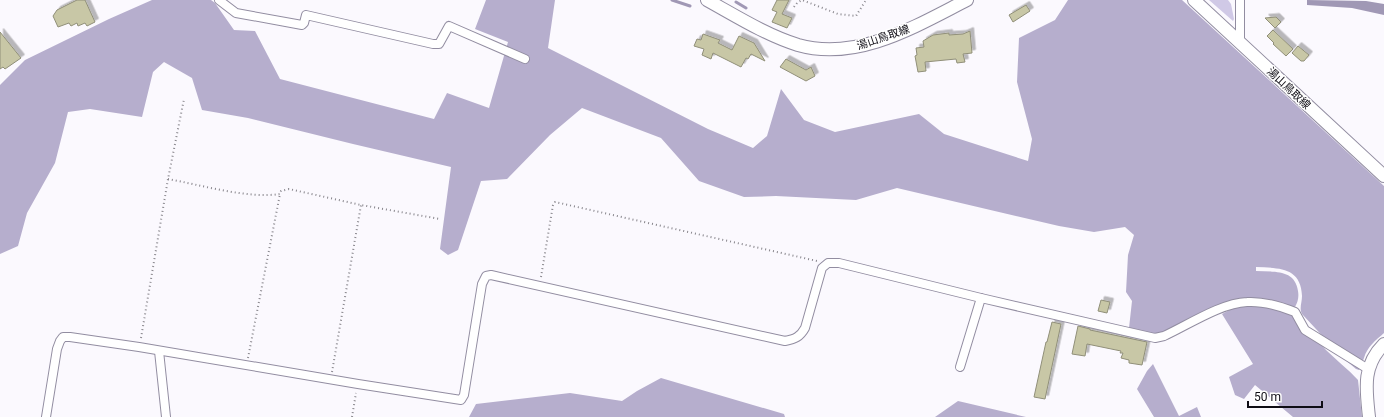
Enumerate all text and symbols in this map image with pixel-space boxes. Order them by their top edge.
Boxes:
street label: 湯山鳥取線 [855,22,911,53]
street label: 湯山鳥取線 [1264,65,1313,112]
scale bar [1248,383,1322,409]
text: 50 m [1254,390,1281,404]

